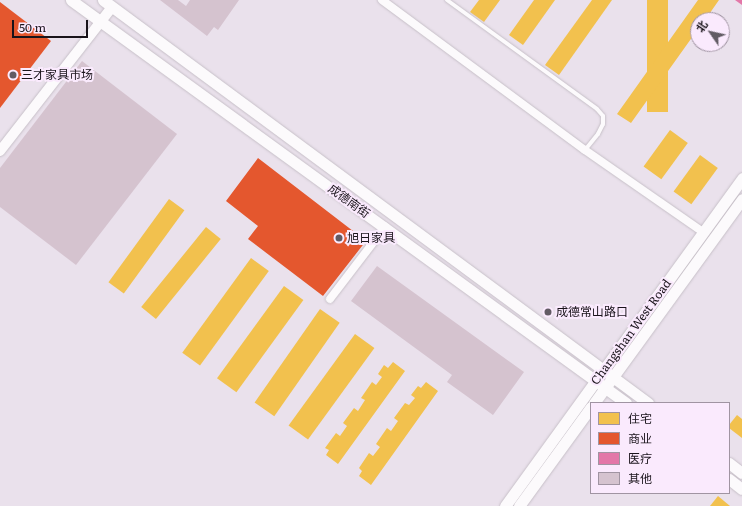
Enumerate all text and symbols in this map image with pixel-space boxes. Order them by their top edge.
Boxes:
scale bar [14,12,90,38]
north arrow [690,12,730,52]
text: 北 [691,17,711,35]
text: 50 m [19,18,46,36]
place label: 三才家具市场 [21,68,93,82]
marker: 三才家具市场 [8,70,18,80]
street label: 成德南街 [325,181,373,221]
place label: 旭日家具 [347,231,395,245]
marker: 旭日家具 [334,233,344,243]
street label: Changshan West Road [588,276,674,388]
place label: 成德常山路口 [556,305,628,319]
marker: 成德常山路口 [543,307,553,317]
legend [590,402,730,494]
text: 住宅 [628,409,652,427]
text: 商业 [628,429,652,447]
text: 医疗 [628,449,652,467]
text: 其他 [628,469,652,487]

